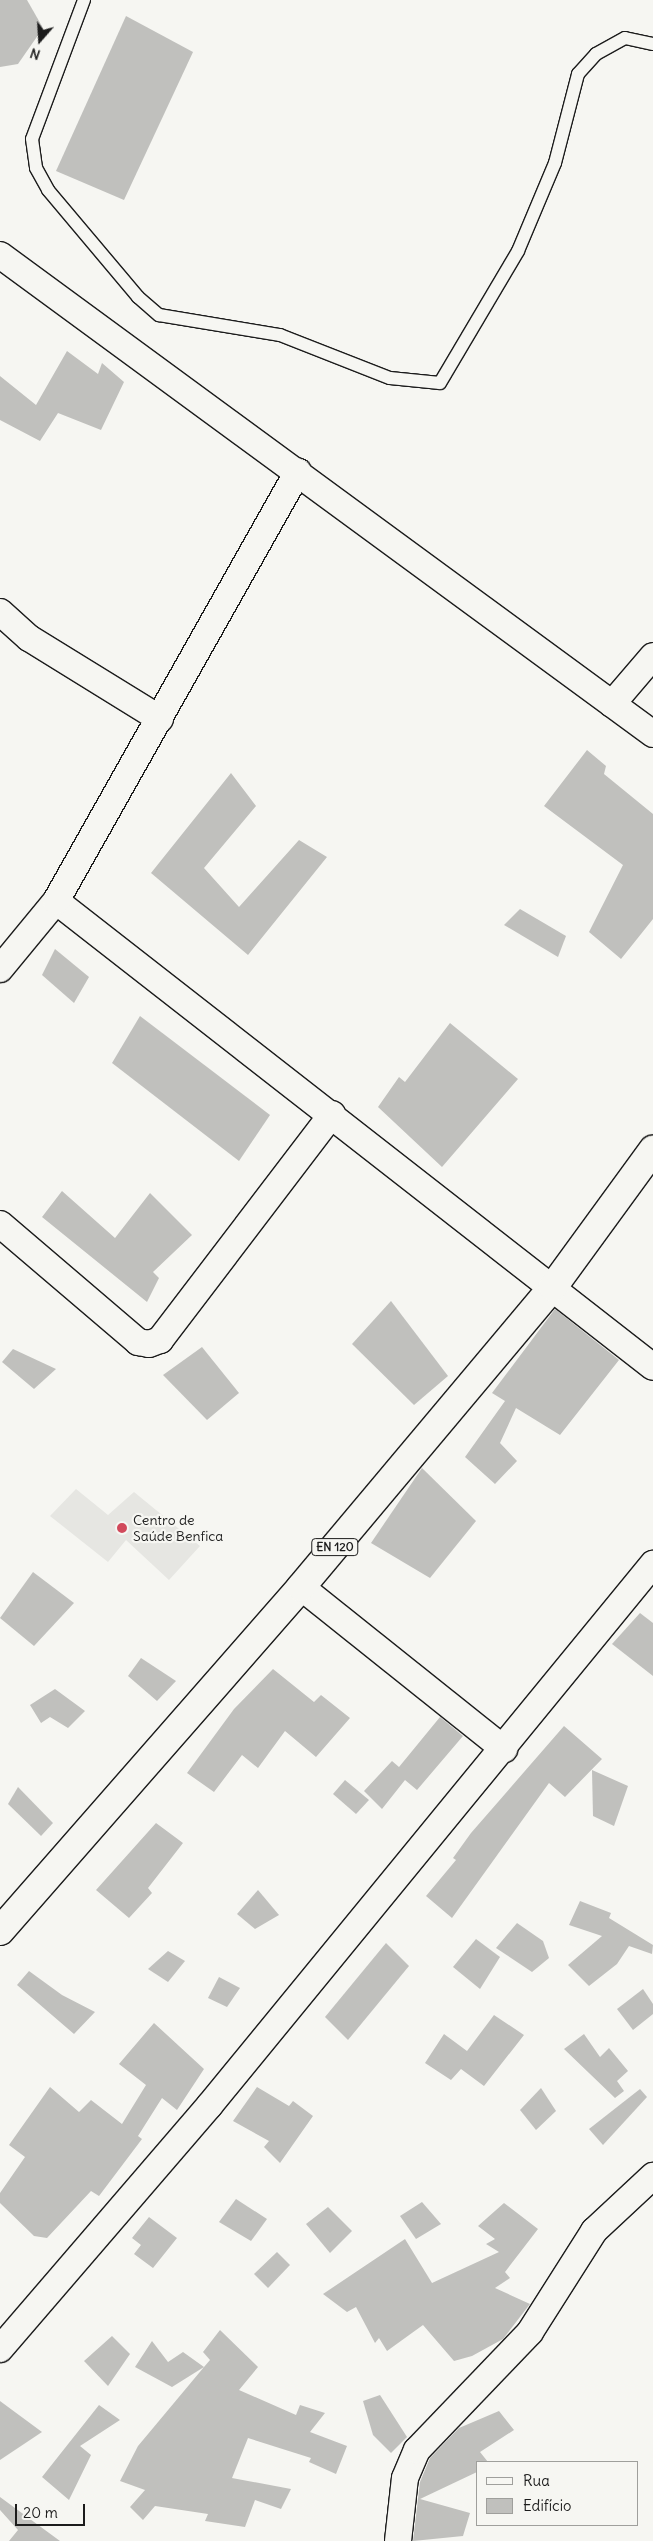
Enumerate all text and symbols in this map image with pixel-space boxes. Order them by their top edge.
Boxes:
north arrow [15,15,65,65]
text: N [28,44,43,64]
place label: Centro de Saúde Benfica [133,1512,223,1544]
marker: Centro de Saúde Benfica [115,1521,129,1535]
road number: EN 120 [311,1538,359,1556]
legend [476,2461,638,2526]
text: Rua [523,2471,550,2490]
scale bar [18,2494,88,2526]
text: Edifício [523,2496,571,2515]
text: 20 m [23,2503,58,2522]

